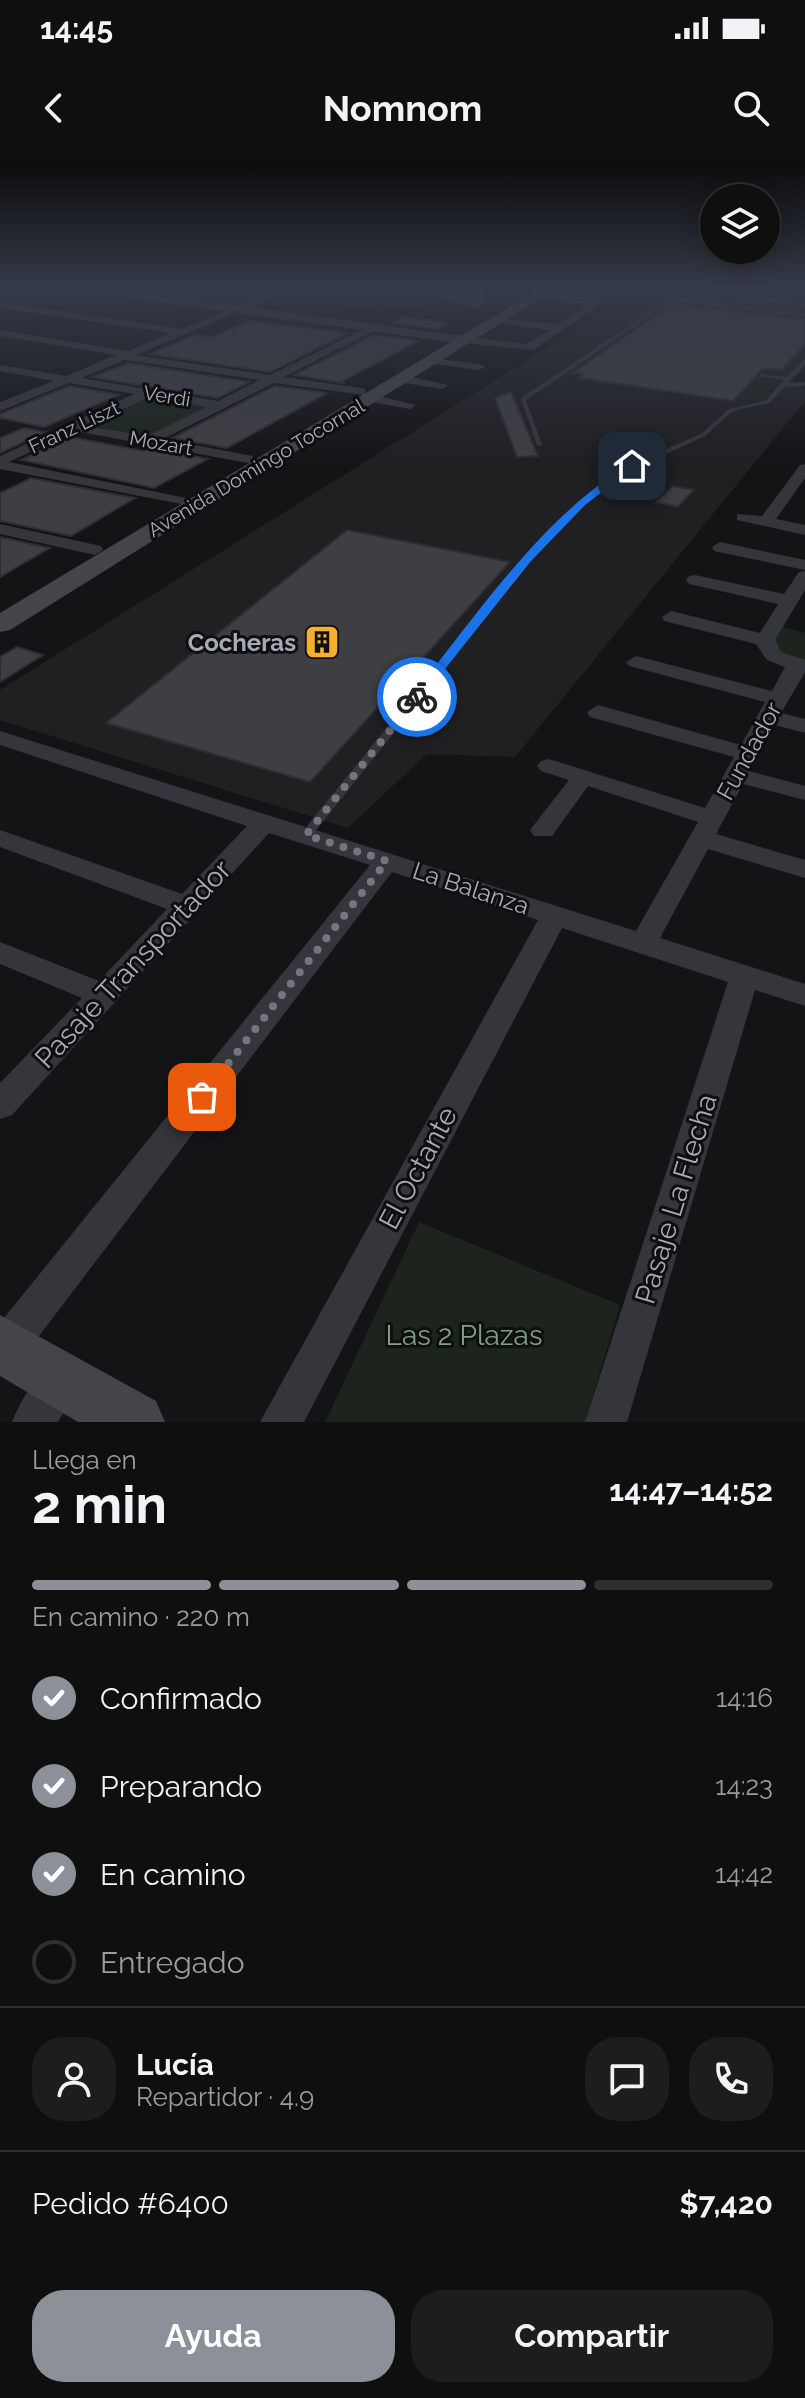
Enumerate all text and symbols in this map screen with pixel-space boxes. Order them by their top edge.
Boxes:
text: 14:45 [40,11,113,46]
icon: back [32,86,76,130]
icon: search [729,86,773,130]
text: Nomnom [323,87,482,129]
map controls [700,184,780,264]
button: layers [700,184,780,264]
street label: Verdi [142,380,192,412]
street label: Avenida Domingo Tocornal [143,393,369,542]
street label: Franz Liszt [25,395,124,459]
street label: Mozart [128,426,195,460]
pin [598,432,666,500]
icon: home [610,444,654,488]
building icon: Cocheras [303,623,341,661]
place label: Cocheras [188,628,296,657]
courier [377,657,457,737]
icon: bike [395,675,439,719]
street label: Fundador [710,697,788,805]
street label: Pasaje Transportador [28,853,238,1075]
street label: La Balanza [409,856,533,920]
pin [168,1063,236,1131]
icon: bag [180,1075,224,1119]
street label: Pasaje La Flecha [628,1090,724,1308]
street label: El Octante [372,1101,464,1235]
park label: Las 2 Plazas [386,1319,542,1352]
text: Llega en [32,1445,137,1475]
text: 14:47–14:52 [609,1473,773,1508]
text: 2 min [32,1474,167,1535]
text: En camino · 220 m [32,1602,250,1632]
icon: check [32,1676,76,1720]
text: Confirmado [100,1681,262,1716]
text: 14:16 [716,1683,773,1713]
icon: check [32,1764,76,1808]
text: Preparando [100,1769,262,1804]
text: 14:23 [715,1771,773,1801]
icon: check [32,1852,76,1896]
text: En camino [100,1857,246,1892]
text: 14:42 [715,1859,773,1889]
text: Entregado [100,1945,245,1980]
button: person [32,2037,116,2121]
button: chat [585,2037,669,2121]
button: phone [689,2037,773,2121]
text: Lucía [136,2047,214,2082]
text: Repartidor · 4.9 [136,2082,314,2112]
text: Pedido #6400 [32,2186,229,2221]
text: $7,420 [679,2186,773,2221]
button: Ayuda [32,2290,395,2382]
button: Compartir [411,2290,773,2382]

